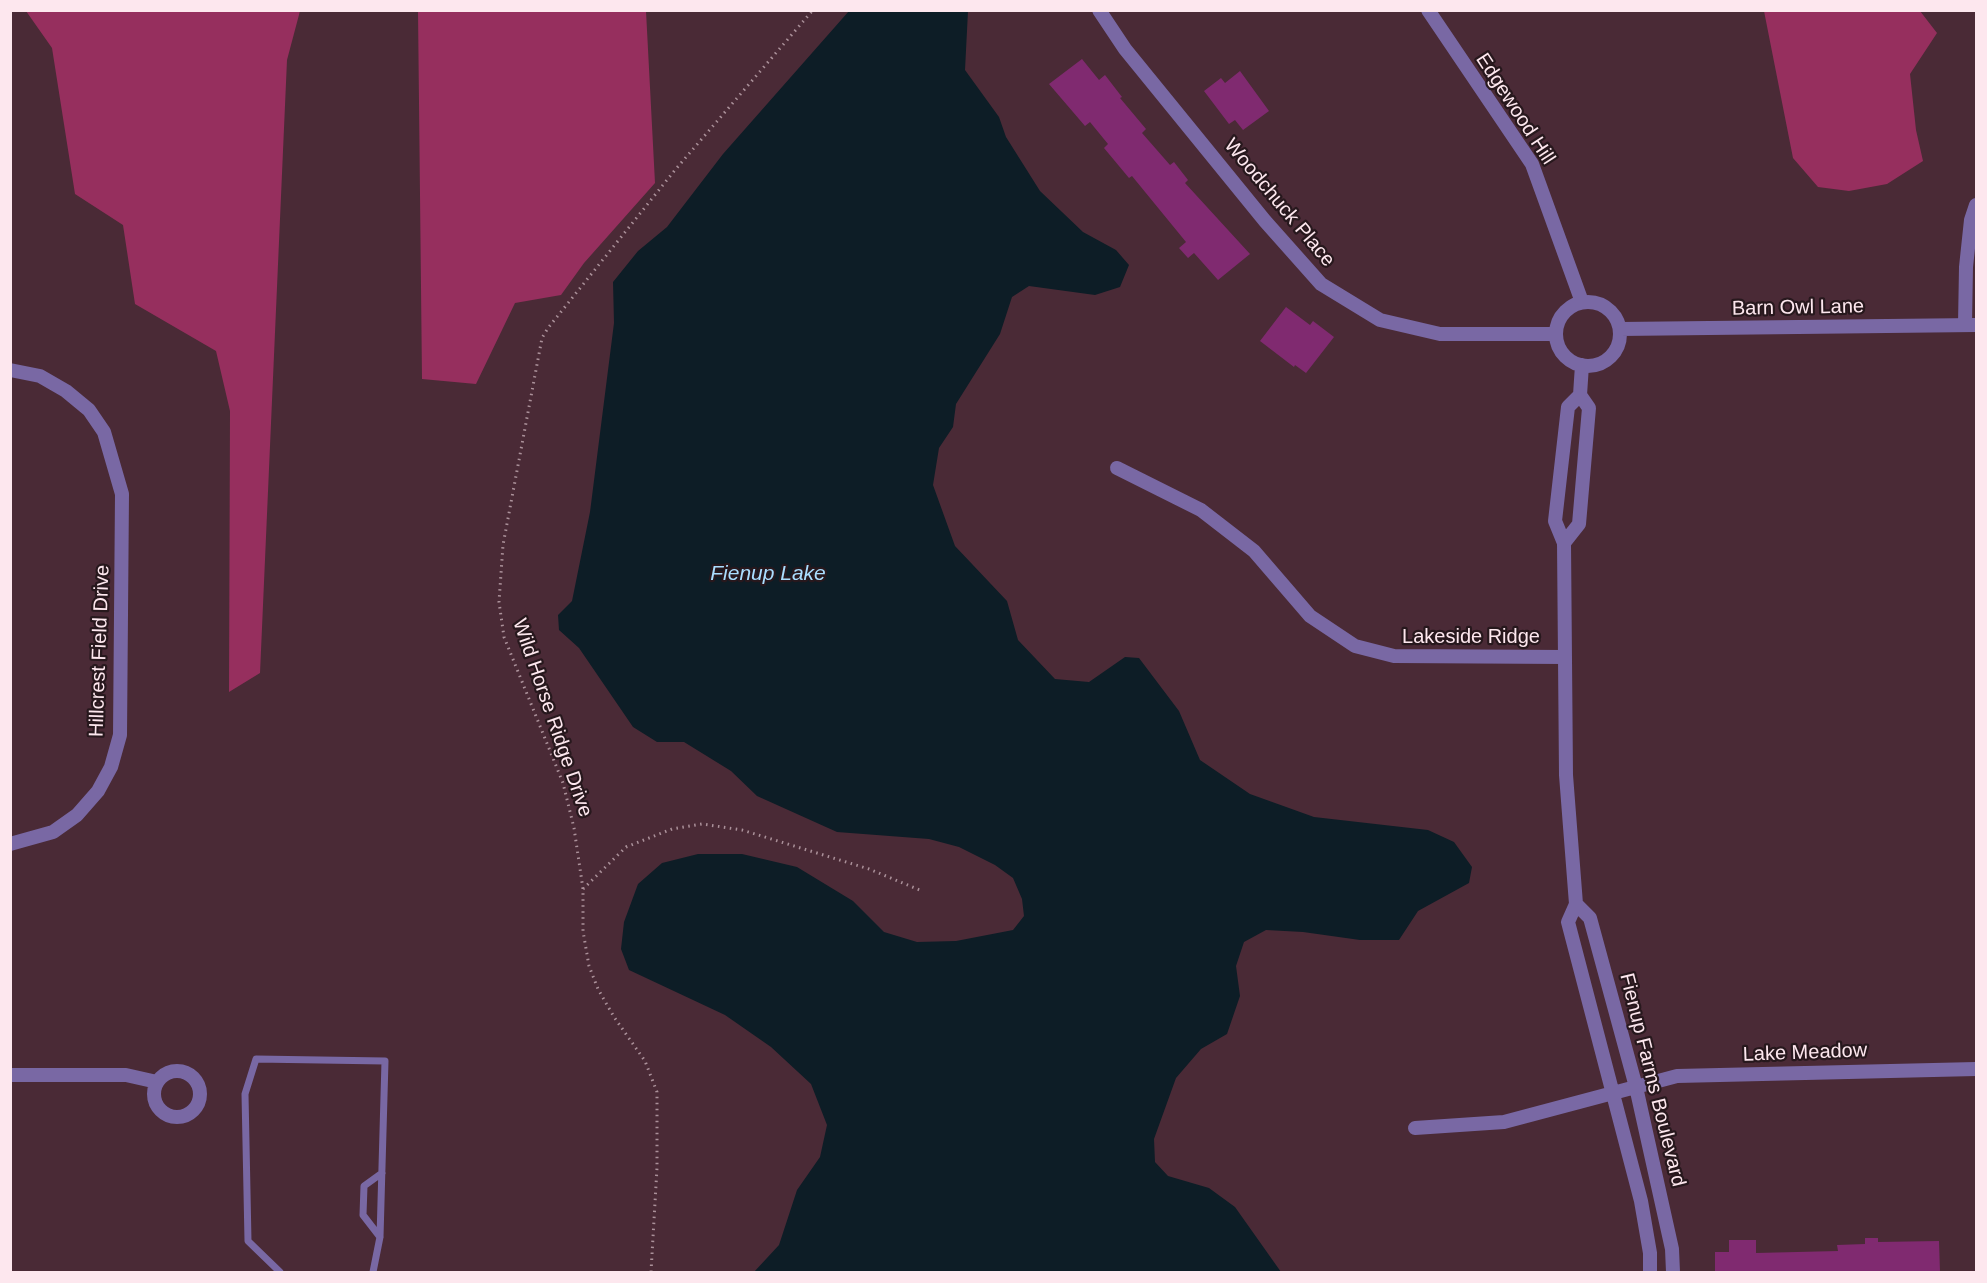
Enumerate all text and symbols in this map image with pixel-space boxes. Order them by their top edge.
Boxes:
street label: Edgewood Hill [1470,49,1560,169]
street label: Woodchuck Place [1218,134,1340,272]
street label: Barn Owl Lane [1732,295,1864,321]
water label: Fienup Lake [710,561,826,587]
street label: Hillcrest Field Drive [85,565,115,737]
street label: Wild Horse Ridge Drive [507,616,597,820]
street label: Lakeside Ridge [1402,625,1540,649]
street label: Fienup Farms Boulevard [1614,971,1690,1189]
street label: Lake Meadow [1742,1039,1868,1067]

